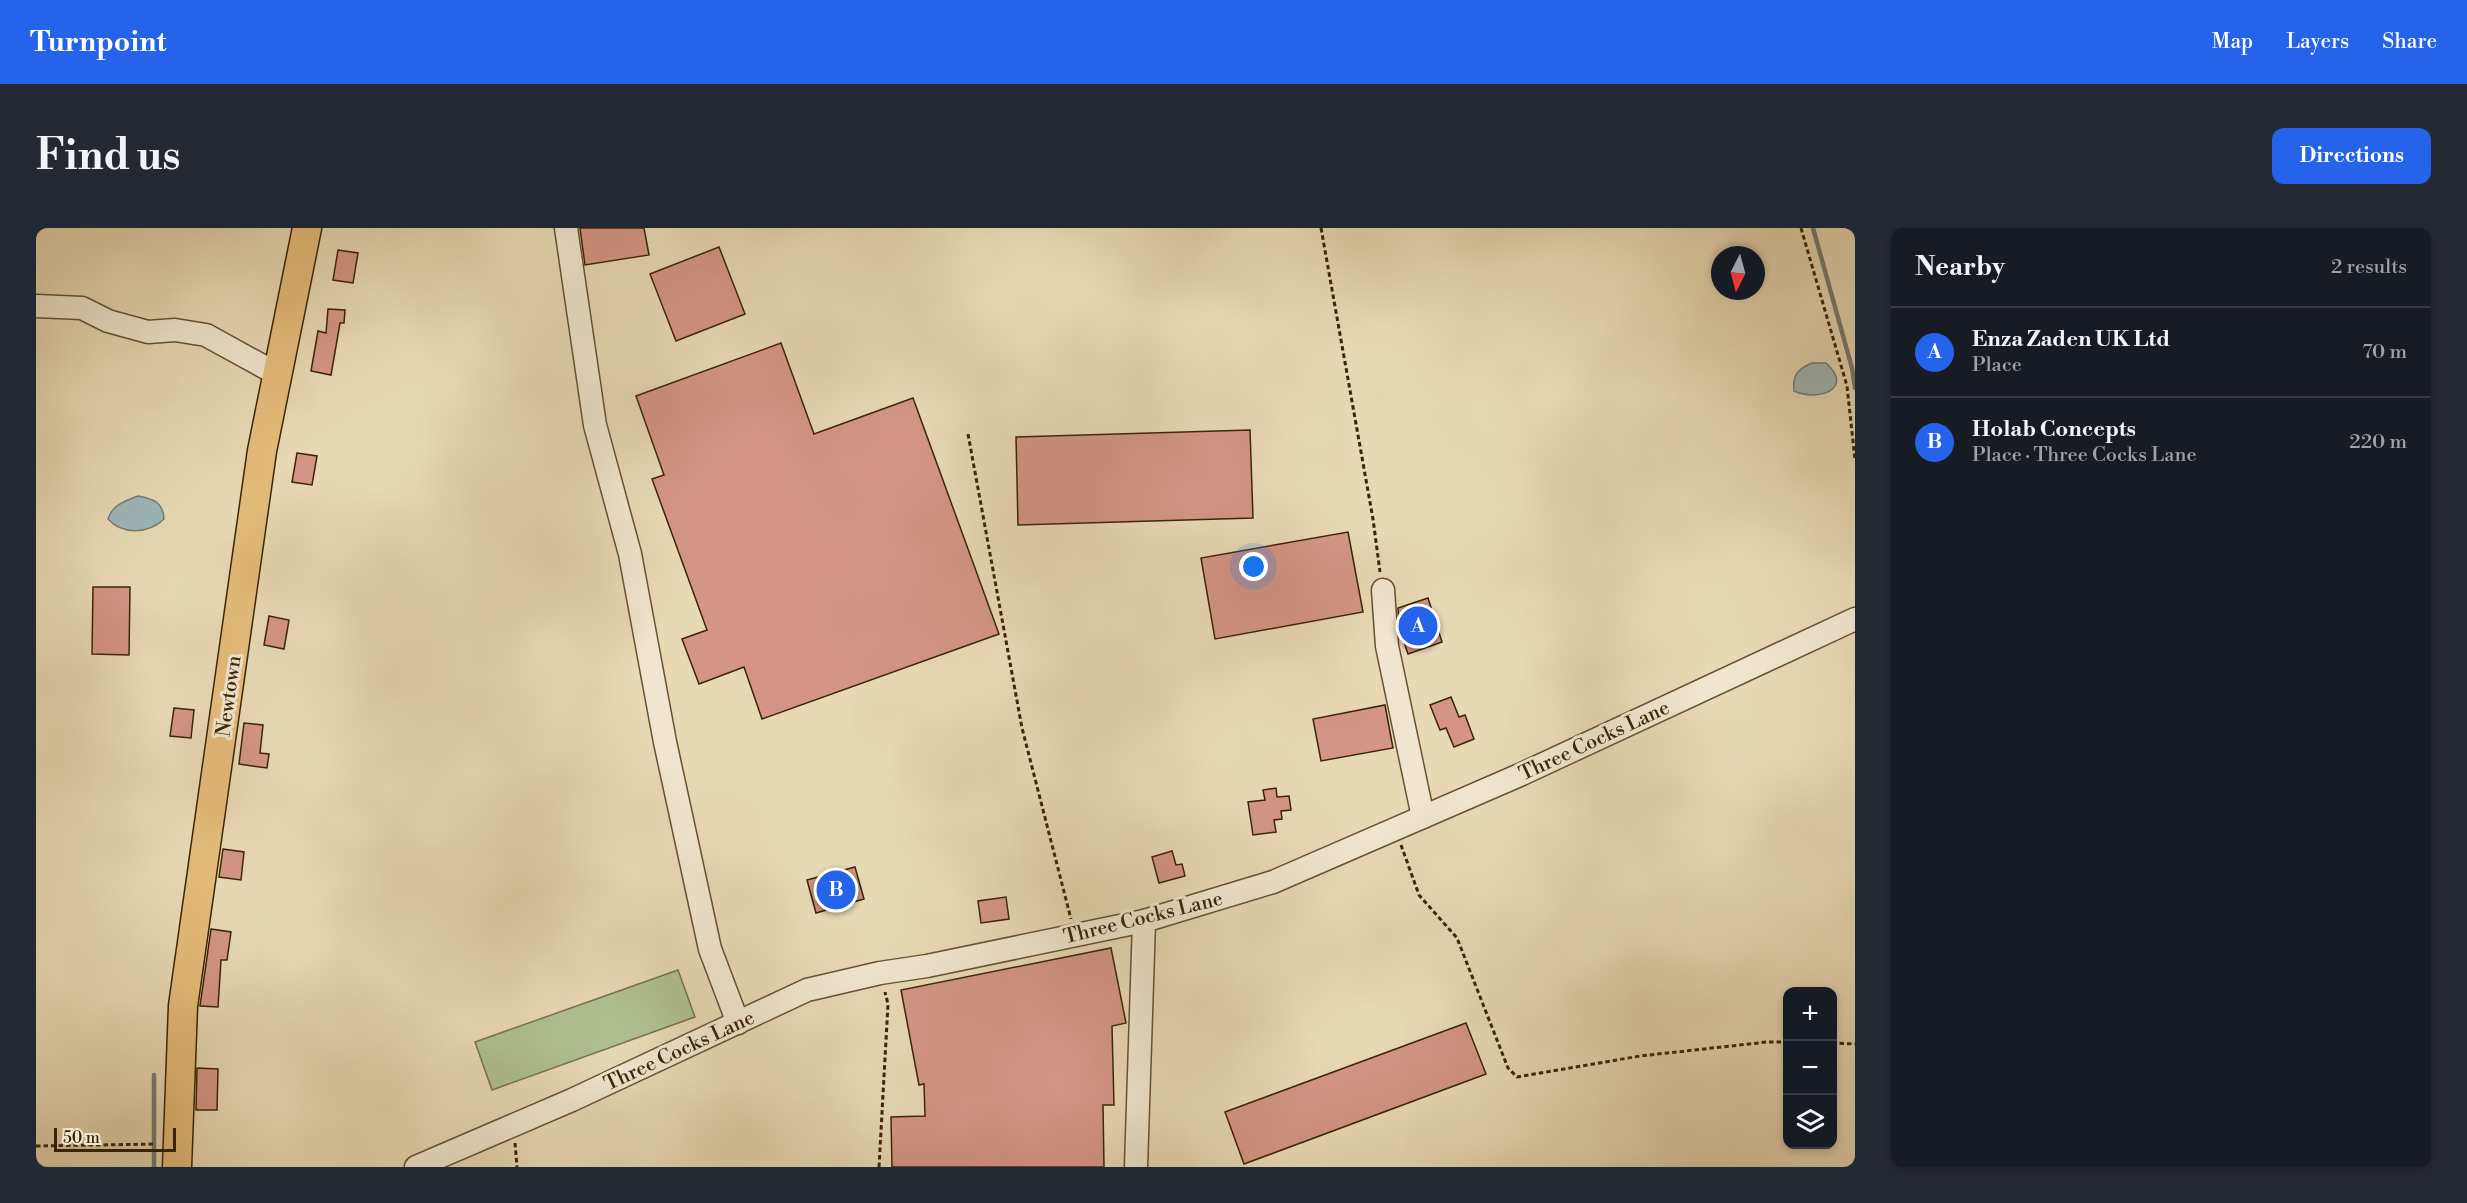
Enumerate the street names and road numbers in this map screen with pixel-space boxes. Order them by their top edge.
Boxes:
street label: Newtown [211,654,248,738]
street label: Three Cocks Lane [1515,696,1674,787]
street label: Three Cocks Lane [1061,887,1225,950]
street label: Three Cocks Lane [600,1006,759,1097]

